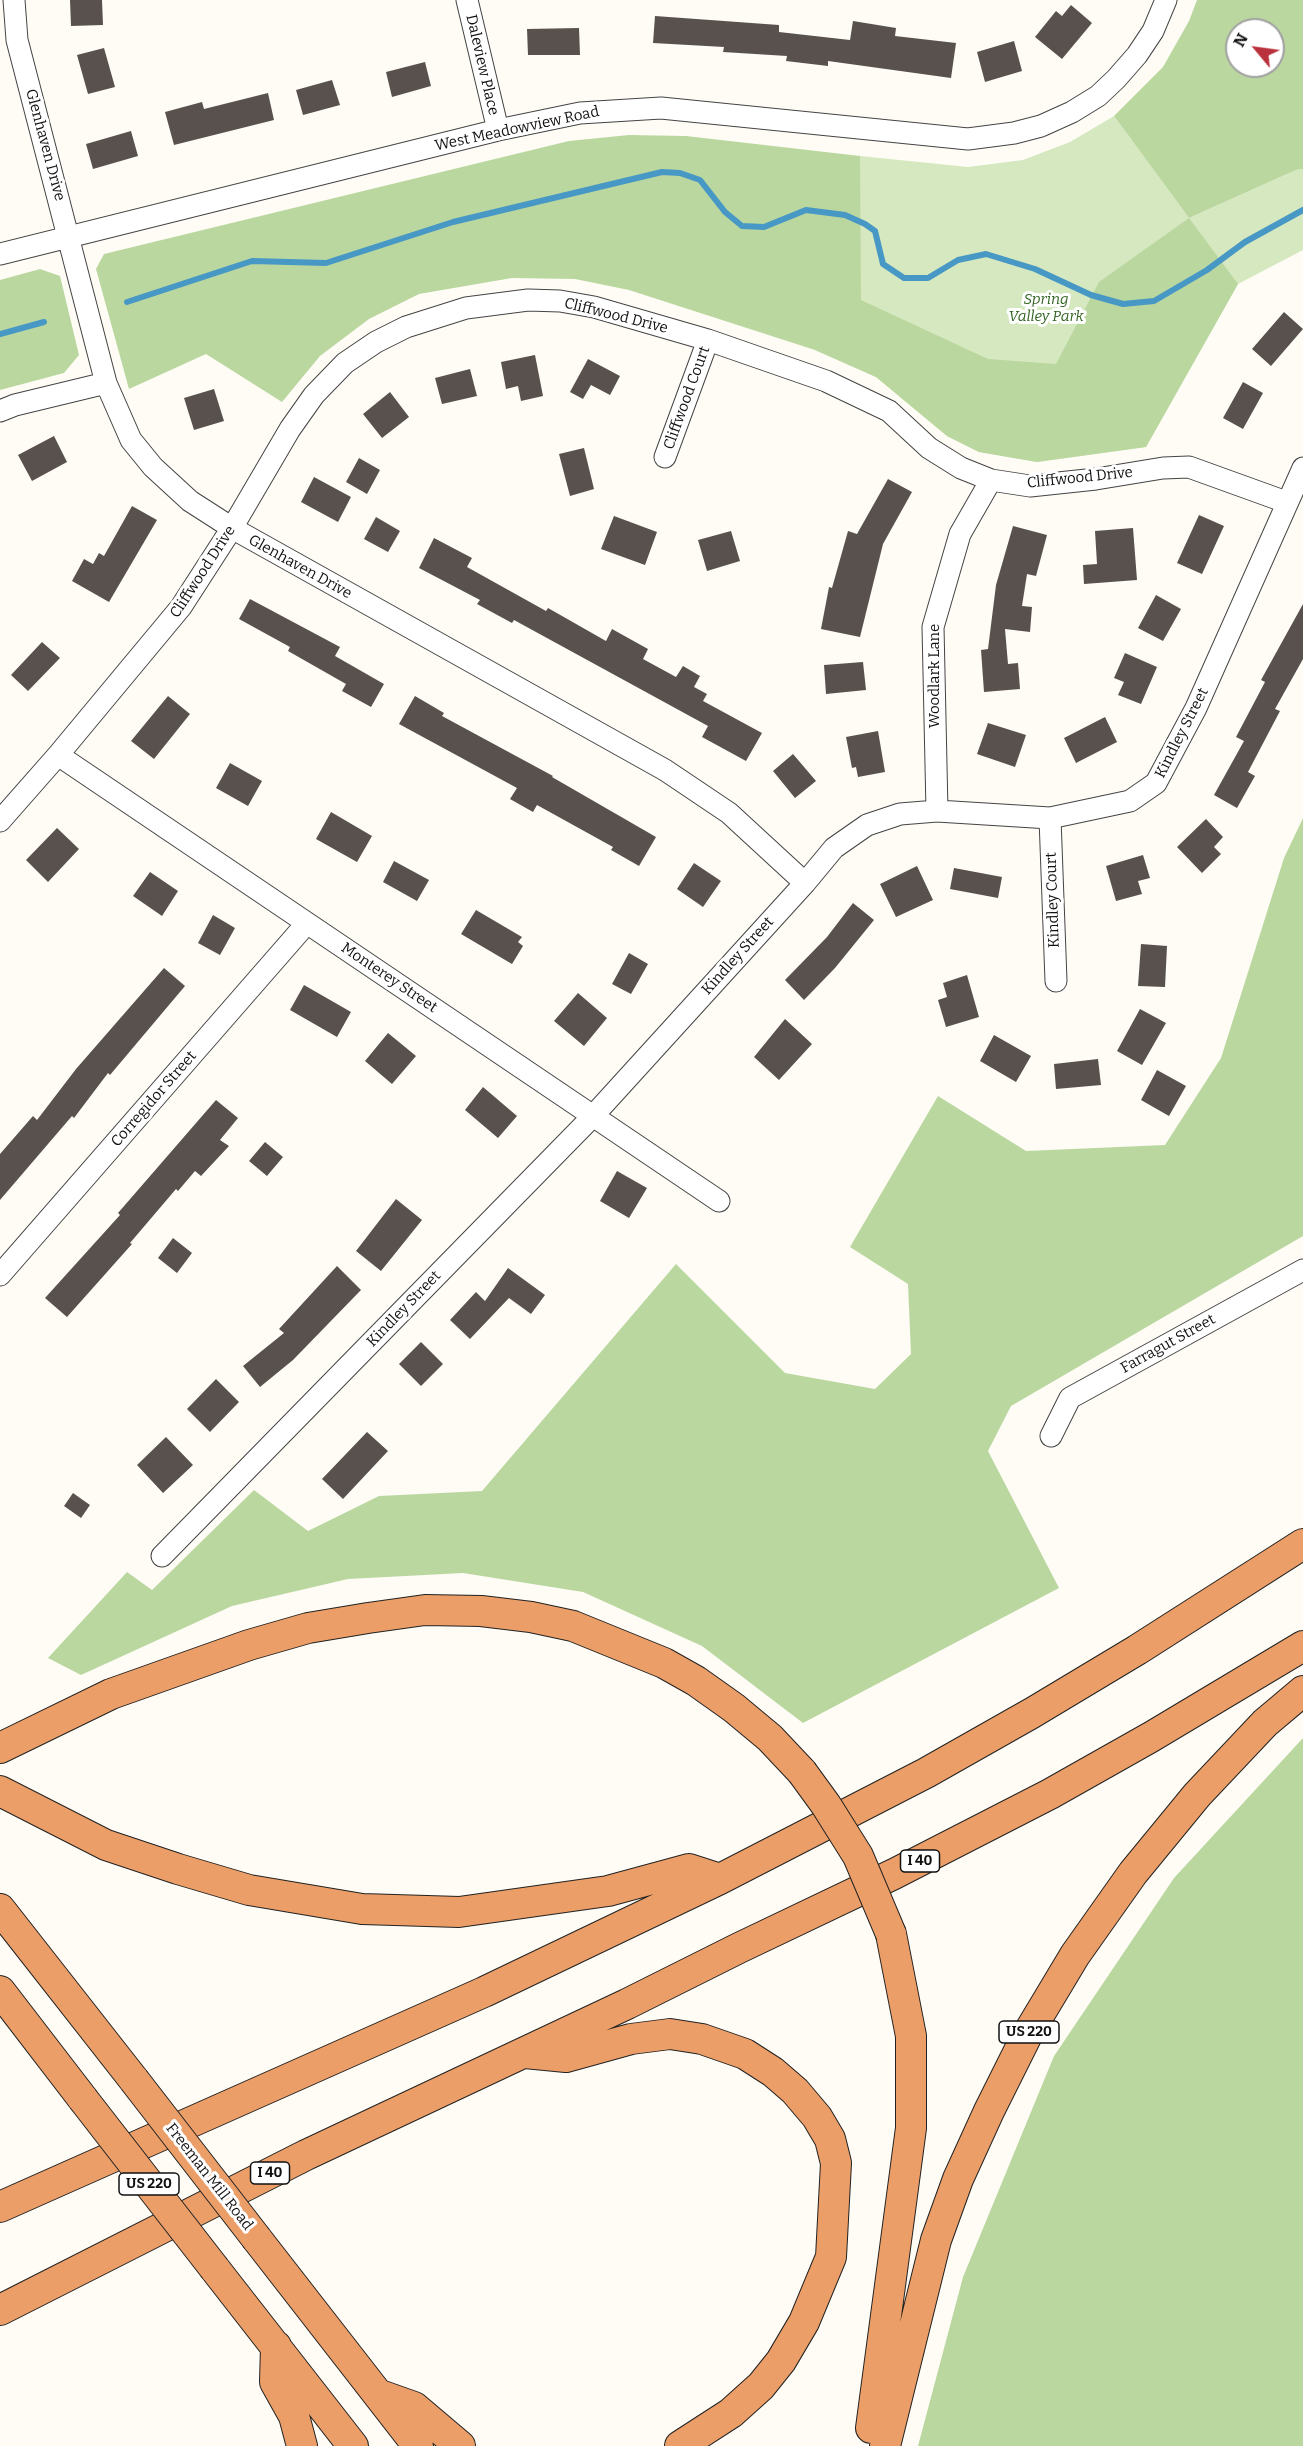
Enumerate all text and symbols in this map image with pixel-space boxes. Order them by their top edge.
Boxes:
street label: Daleview Place [462,13,502,117]
north arrow [1225,18,1285,78]
text: N [1229,30,1252,50]
street label: Glenhaven Drive [21,87,69,203]
street label: West Meadowview Road [433,103,601,155]
park label: Spring Valley Park [1008,291,1084,326]
street label: Cliffwood Drive [562,294,670,338]
street label: Cliffwood Court [660,344,714,452]
street label: Cliffwood Drive [1026,463,1134,493]
street label: Cliffwood Drive [167,523,239,621]
street label: Glenhaven Drive [245,531,355,603]
street label: Woodlark Lane [926,624,944,728]
street label: Kindley Street [1152,685,1212,781]
street label: Kindley Court [1042,852,1064,948]
street label: Kindley Street [698,913,778,999]
street label: Monterey Street [337,939,441,1017]
street label: Corregidor Street [108,1047,200,1151]
street label: Kindley Street [363,1267,445,1351]
street label: Farragut Street [1118,1311,1218,1377]
road number: I 40 [900,1850,940,1872]
road number: US 220 [999,2021,1059,2043]
street label: Freeman Mill Road [162,2120,256,2234]
road number: I 40 [250,2162,290,2184]
road number: US 220 [119,2173,179,2195]

